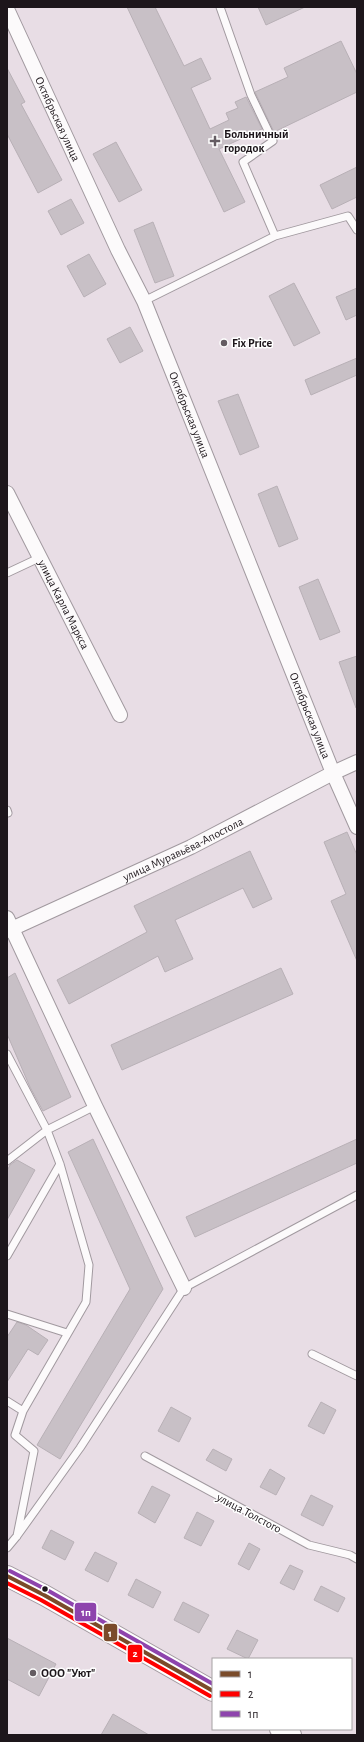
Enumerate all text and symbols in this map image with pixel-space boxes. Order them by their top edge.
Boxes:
street label: Октябрьская улица [33,75,83,164]
place label: Больничный городок [224,128,289,154]
marker: Больничный городок [209,135,221,147]
place label: Fix Price [232,337,272,349]
marker: Fix Price [219,338,229,348]
street label: Октябрьская улица [167,370,212,460]
street label: улица Карла Маркса [35,557,92,652]
street label: Октябрьская улица [287,671,333,761]
street label: улица Муравьёва-Апостола [120,815,245,885]
street label: улица Толстого [213,1491,283,1536]
unlabelled marker [40,1584,50,1594]
line badge: 1п [74,1602,97,1622]
text: 1п [81,1607,91,1618]
line badge: 1 [103,1623,118,1642]
text: 1 [108,1628,112,1639]
line badge: 2 [127,1644,143,1663]
text: 2 [132,1648,138,1659]
legend [212,1658,352,1730]
place label: ООО "Уют" [41,1667,95,1679]
marker: ООО "Уют" [28,1668,38,1678]
text: 1 [248,1668,252,1680]
text: 2 [248,1688,254,1700]
text: 1п [248,1708,258,1720]

